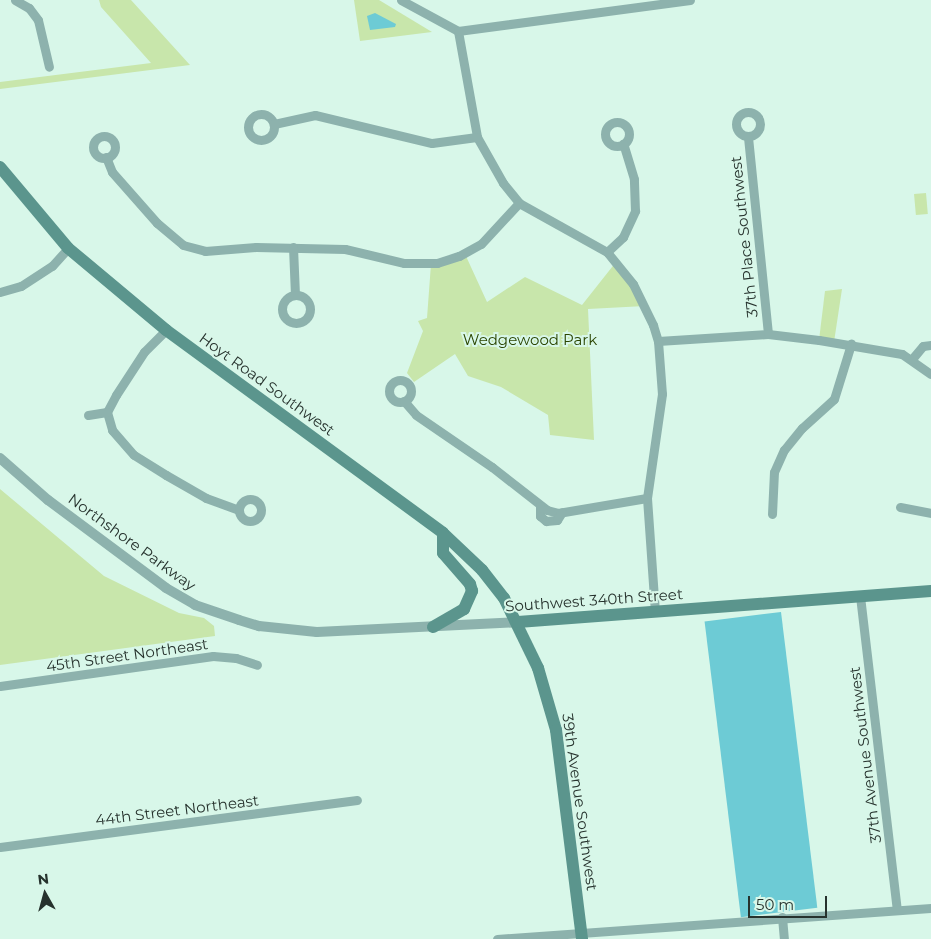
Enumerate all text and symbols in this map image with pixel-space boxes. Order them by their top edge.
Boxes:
street label: 37th Place Southwest [727,155,761,319]
street label: Hoyt Road Southwest [196,329,338,439]
park label: Wedgewood Park [463,331,597,349]
street label: Northshore Parkway [65,490,199,594]
street label: Southwest 340th Street [505,585,683,615]
street label: 45th Street Northeast [45,635,209,675]
street label: 37th Avenue Southwest [845,666,885,844]
street label: 39th Avenue Southwest [559,712,601,892]
street label: 44th Street Northeast [94,791,260,829]
north arrow [20,869,70,919]
text: N [36,869,50,889]
scale bar [751,886,830,918]
text: 50 m [756,895,794,914]

